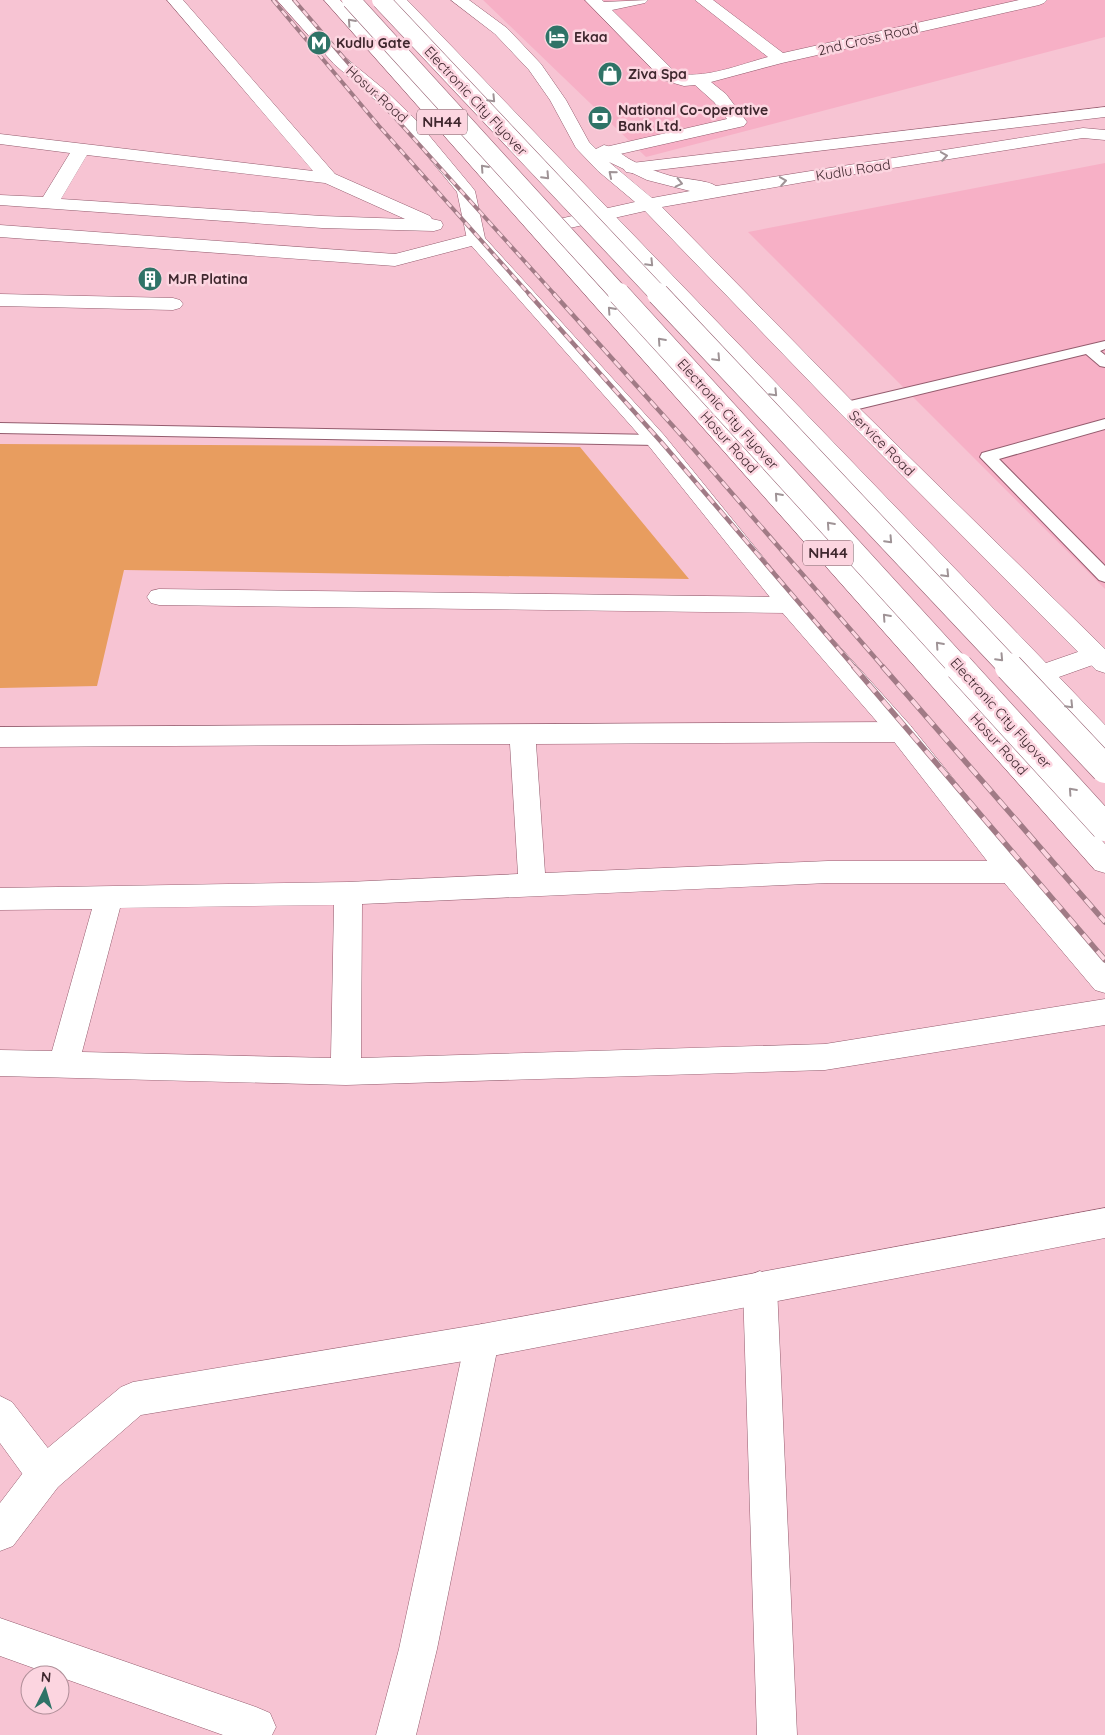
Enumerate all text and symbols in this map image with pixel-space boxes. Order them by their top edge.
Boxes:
one-way arrow [348,18,357,27]
street label: 2nd Cross Road [816,19,920,59]
hotel icon: Ekaa [544,24,570,50]
place label: Ekaa [574,28,608,46]
metro station icon: Kudlu Gate [306,30,332,56]
place label: Kudlu Gate [336,34,411,52]
street label: Electronic City Flyover [421,43,532,160]
shop icon: Ziva Spa [597,61,623,87]
street label: Hosur Road [342,62,412,126]
place label: Ziva Spa [628,65,687,83]
one-way arrow [487,93,496,102]
place label: National Co-operative Bank Ltd. [618,101,768,135]
bank icon: National Co-operative Bank Ltd. [587,105,613,131]
road number: NH44 [417,110,467,134]
one-way arrow [939,151,948,161]
street label: Kudlu Road [814,155,892,185]
one-way arrow [481,165,490,174]
one-way arrow [540,170,549,179]
one-way arrow [609,171,618,179]
one-way arrow [674,177,683,188]
one-way arrow [779,177,787,187]
one-way arrow [644,257,653,266]
building icon: MJR Platina [137,266,163,292]
place label: MJR Platina [168,270,248,288]
one-way arrow [608,306,617,315]
one-way arrow [658,337,667,346]
one-way arrow [711,352,720,361]
street label: Electronic City Flyover [673,355,783,474]
one-way arrow [768,388,777,397]
street label: Service Road [845,406,919,480]
street label: Hosur Road [697,407,761,477]
one-way arrow [775,493,783,502]
one-way arrow [827,522,836,531]
one-way arrow [883,534,892,543]
road number: NH44 [803,540,853,566]
one-way arrow [940,569,949,578]
one-way arrow [883,614,892,623]
one-way arrow [936,642,945,651]
one-way arrow [994,653,1003,662]
street label: Electronic City Flyover [946,654,1056,773]
one-way arrow [1064,699,1073,708]
street label: Hosur Road [967,709,1031,779]
one-way arrow [1069,788,1078,797]
north arrow [20,1665,70,1715]
text: N [40,1668,52,1686]

